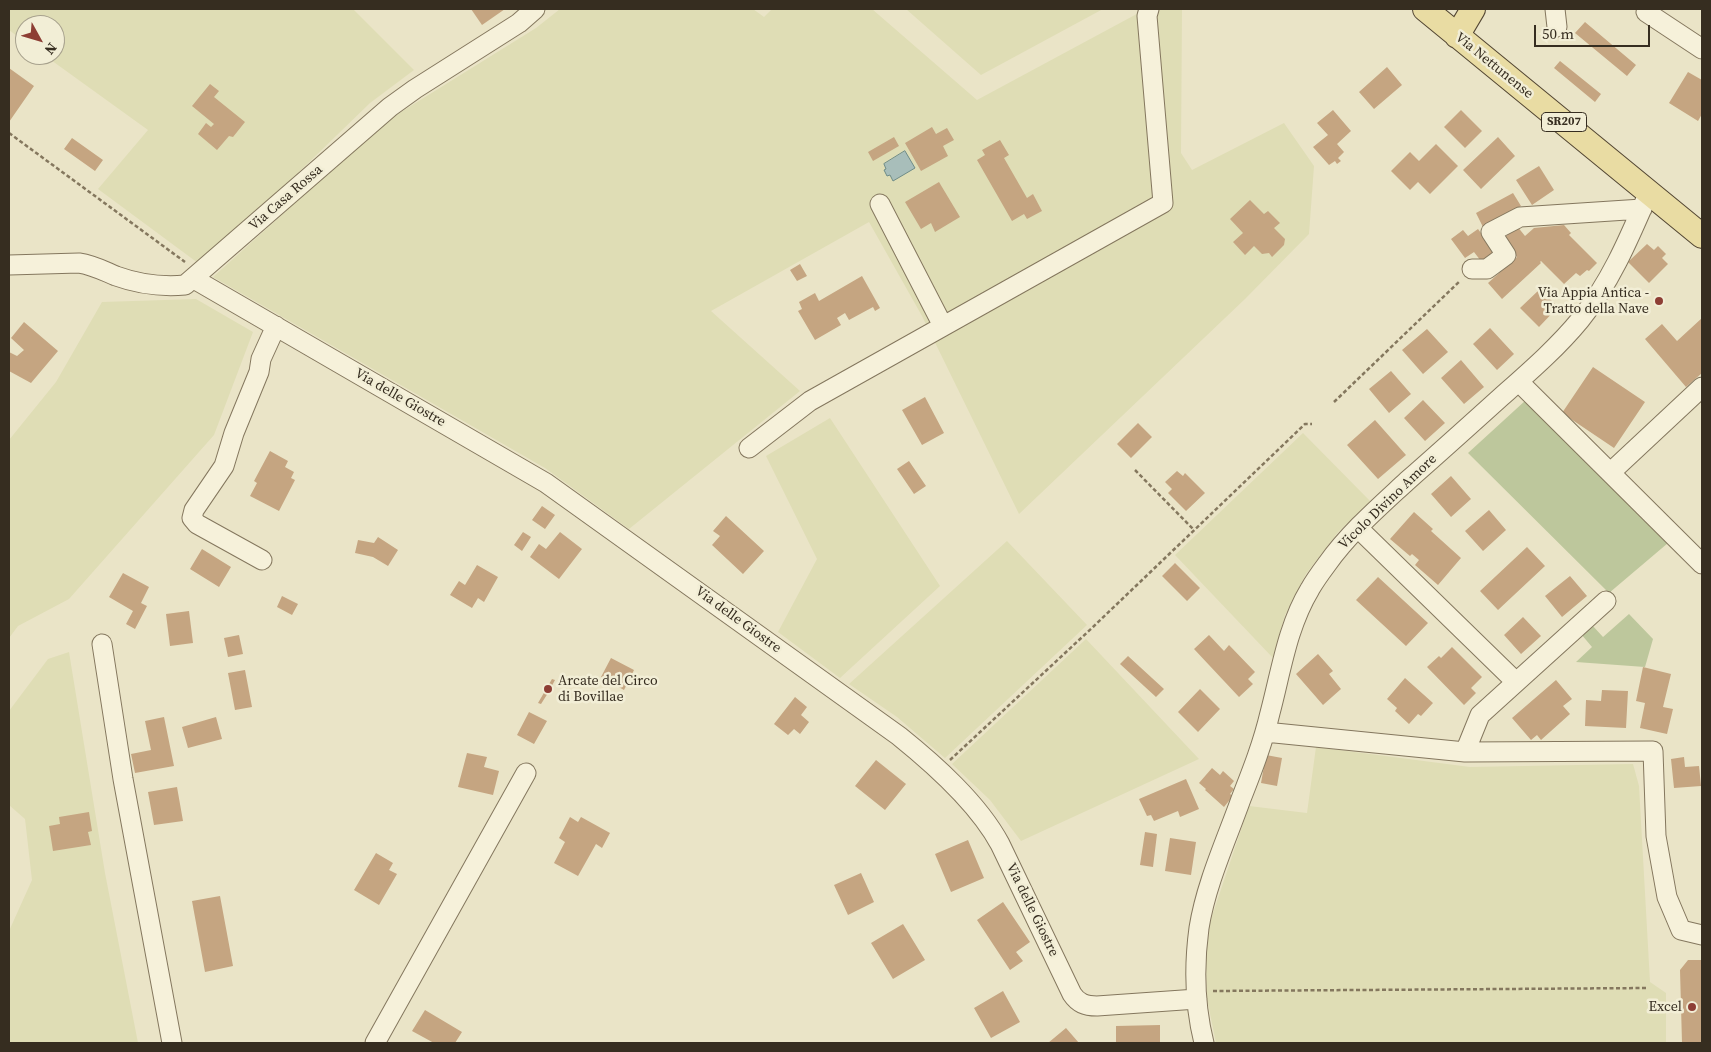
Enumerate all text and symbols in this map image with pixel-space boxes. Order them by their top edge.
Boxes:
north arrow [15,15,65,65]
scale bar [1536,15,1652,47]
text: 50 m [1542,23,1574,44]
street label: Via Nettunense [1452,29,1536,103]
text: N [40,39,62,59]
road number: SR207 [1542,112,1586,132]
street label: Via Casa Rossa [246,162,326,234]
place label: Via Appia Antica - Tratto della Nave [1538,285,1649,318]
marker: Via Appia Antica - Tratto della Nave [1653,295,1665,307]
street label: Via delle Giostre [352,365,448,431]
street label: Vicolo Divino Amore [1335,451,1441,553]
street label: Via delle Giostre [692,583,784,657]
place label: Arcate del Circo di Bovillae [558,673,658,706]
marker: Arcate del Circo di Bovillae [542,683,554,695]
street label: Via delle Giostre [1002,860,1062,960]
place label: Excel [1648,999,1682,1015]
marker: Excel [1686,1001,1698,1013]

